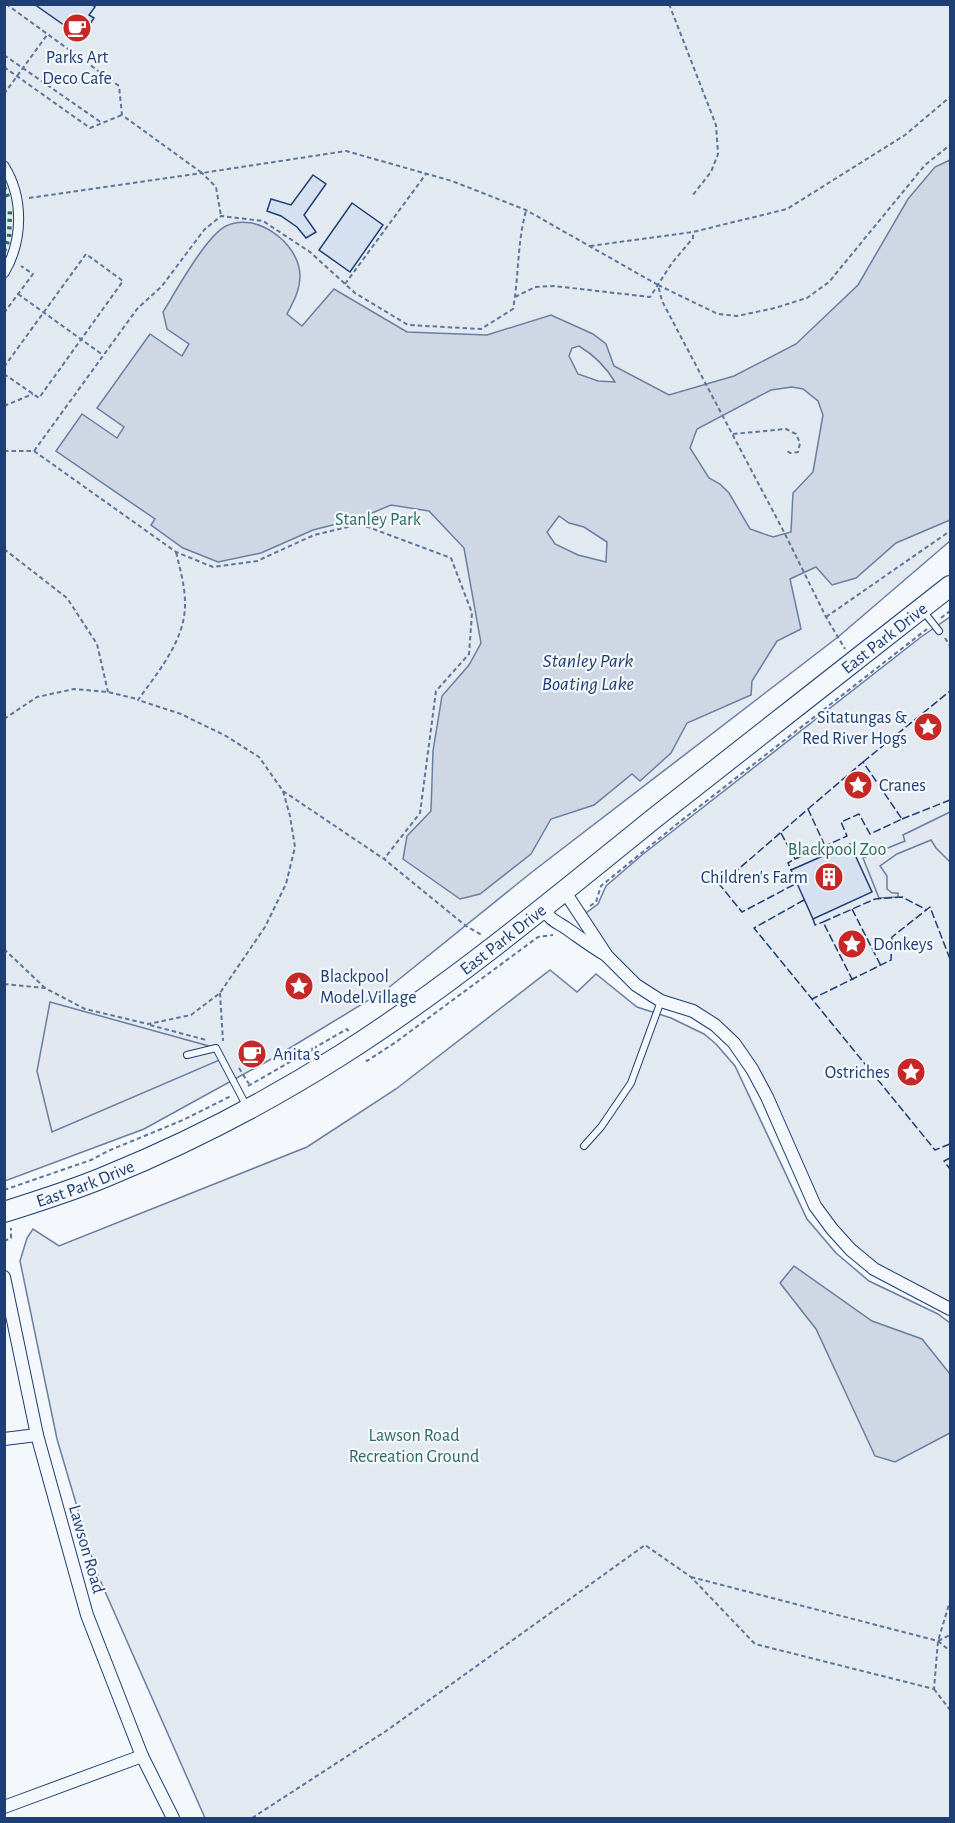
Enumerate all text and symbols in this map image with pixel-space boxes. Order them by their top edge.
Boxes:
cafe icon: Parks Art Deco Cafe [61,12,93,44]
place label: Parks Art Deco Cafe [42,49,112,88]
park label: Stanley Park [335,511,422,529]
street label: East Park Drive [838,600,931,678]
water label: Stanley Park Boating Lake [542,651,635,694]
place label: Sitatungas & Red River Hogs [802,709,907,748]
place icon: Sitatungas & Red River Hogs [912,711,944,743]
place icon: Cranes [842,769,874,801]
place label: Cranes [879,777,926,795]
park label: Blackpool Zoo [788,841,886,859]
building icon: Children's Farm [813,861,845,893]
place label: Children's Farm [701,869,808,887]
street label: East Park Drive [457,901,550,979]
place icon: Donkeys [836,928,868,960]
place label: Donkeys [873,936,933,954]
place label: Blackpool Model Village [320,968,417,1007]
place icon: Blackpool Model Village [283,970,315,1002]
cafe icon: Anita's [236,1038,268,1070]
place label: Anita's [273,1046,320,1064]
place icon: Ostriches [895,1056,927,1088]
place label: Ostriches [825,1064,890,1082]
street label: East Park Drive [34,1158,137,1211]
park label: Lawson Road Recreation Ground [349,1427,479,1466]
street label: Lawson Road [65,1503,107,1596]

